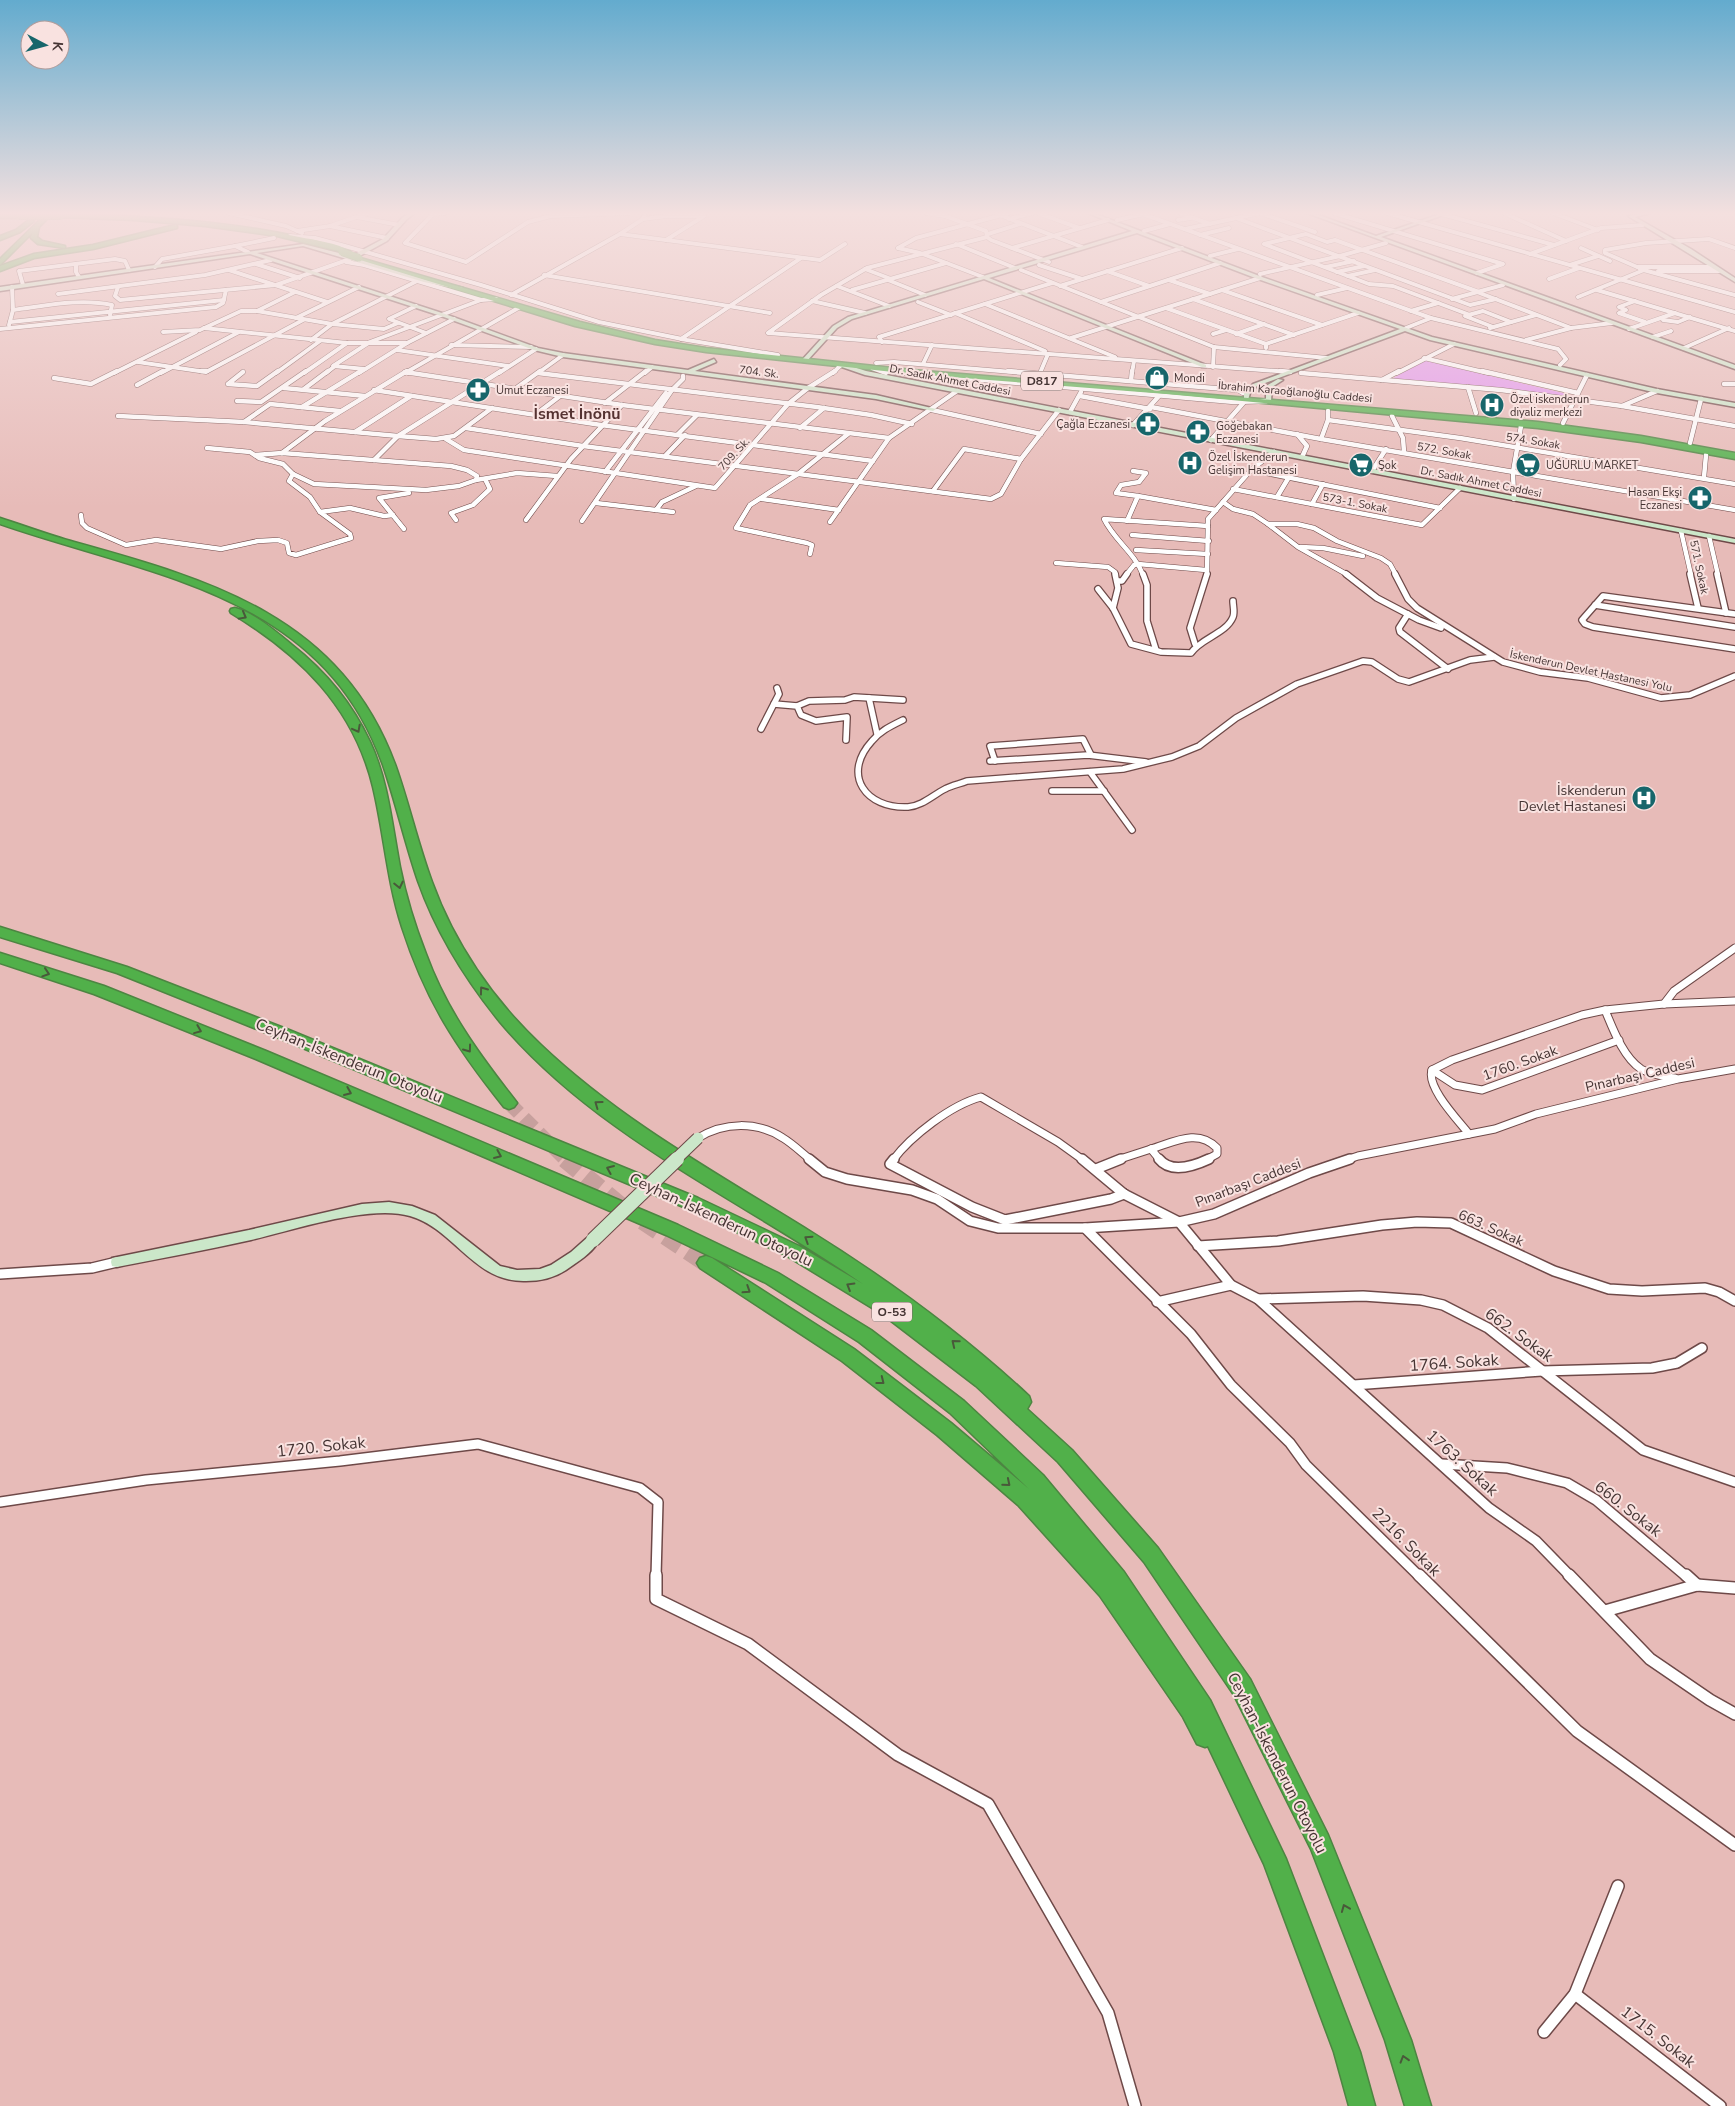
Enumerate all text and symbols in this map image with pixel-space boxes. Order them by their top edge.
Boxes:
north arrow [20,20,70,70]
text: K [47,41,67,53]
street label: Dr. Sadık Ahmet Caddesi [888,361,1012,399]
street label: 704. Sk. [738,362,780,382]
shop icon: Mondi [1144,365,1170,391]
place label: Mondi [1174,371,1205,386]
road number: D817 [1021,372,1063,391]
pharmacy icon: Umut Eczanesi [465,377,491,403]
street label: İbrahim Karaoğlanoğlu Caddesi [1217,378,1373,406]
place label: Umut Eczanesi [496,383,569,398]
hospital icon: Özel iskenderun diyaliz merkezi [1479,392,1505,418]
place label: Özel iskenderun diyaliz merkezi [1510,392,1589,420]
district label: İsmet İnönü [533,403,621,425]
pharmacy icon: Çağla Eczanesi [1135,411,1161,437]
place label: Çağla Eczanesi [1056,417,1130,432]
pharmacy icon: Göğebakan Eczanesi [1185,419,1211,445]
place label: Göğebakan Eczanesi [1216,419,1272,447]
street label: 574. Sokak [1505,429,1562,453]
street label: 709. Sk. [715,434,753,474]
street label: 572. Sokak [1416,439,1473,463]
hospital icon: Özel İskenderun Gelişim Hastanesi [1177,450,1203,476]
place label: Özel İskenderun Gelişim Hastanesi [1208,450,1297,478]
supermarket icon: Şok [1348,452,1374,478]
supermarket icon: UĞURLU MARKET [1515,452,1541,478]
place label: UĞURLU MARKET [1546,457,1639,473]
place label: Şok [1378,458,1397,473]
street label: Dr. Sadık Ahmet Caddesi [1419,463,1543,501]
place label: Hasan Ekşi Eczanesi [1628,485,1682,513]
pharmacy icon: Hasan Ekşi Eczanesi [1687,485,1713,511]
street label: 573-1. Sokak [1321,489,1389,517]
street label: 571. Sokak [1686,539,1712,596]
one-way arrow [238,609,247,619]
street label: İskenderun Devlet Hastanesi Yolu [1509,646,1673,696]
one-way arrow [350,723,360,732]
place label: İskenderun Devlet Hastanesi [1519,781,1626,816]
hospital icon: İskenderun Devlet Hastanesi [1631,785,1657,811]
one-way arrow [393,880,404,889]
one-way arrow [42,967,50,977]
one-way arrow [480,986,490,995]
street label: Ceyhan-İskenderun Otoyolu [252,1013,446,1109]
one-way arrow [194,1024,202,1034]
street label: 1760. Sokak [1480,1040,1561,1085]
one-way arrow [462,1043,471,1053]
street label: Pınarbaşı Caddesi [1583,1053,1697,1097]
one-way arrow [344,1087,352,1097]
one-way arrow [594,1101,604,1110]
one-way arrow [493,1149,502,1160]
street label: Pınarbaşı Caddesi [1192,1154,1304,1212]
one-way arrow [606,1164,615,1175]
street label: Ceyhan-İskenderun Otoyolu [625,1168,817,1272]
street label: 663. Sokak [1455,1205,1528,1251]
one-way arrow [804,1236,813,1246]
one-way arrow [742,1283,751,1293]
one-way arrow [847,1283,856,1293]
road number: O-53 [872,1302,912,1321]
street label: 662. Sokak [1480,1303,1559,1368]
one-way arrow [951,1340,960,1349]
street label: 1764. Sokak [1409,1349,1500,1377]
one-way arrow [876,1375,885,1384]
street label: 1763. Sokak [1421,1425,1503,1502]
street label: 1720. Sokak [275,1431,368,1463]
street label: 660. Sokak [1590,1476,1667,1543]
one-way arrow [1002,1477,1011,1486]
street label: 2216. Sokak [1367,1503,1446,1582]
street label: Ceyhan-İskenderun Otoyolu [1222,1669,1332,1857]
one-way arrow [1341,1904,1352,1913]
street label: 1715. Sokak [1616,2001,1701,2074]
one-way arrow [1400,2056,1410,2064]

